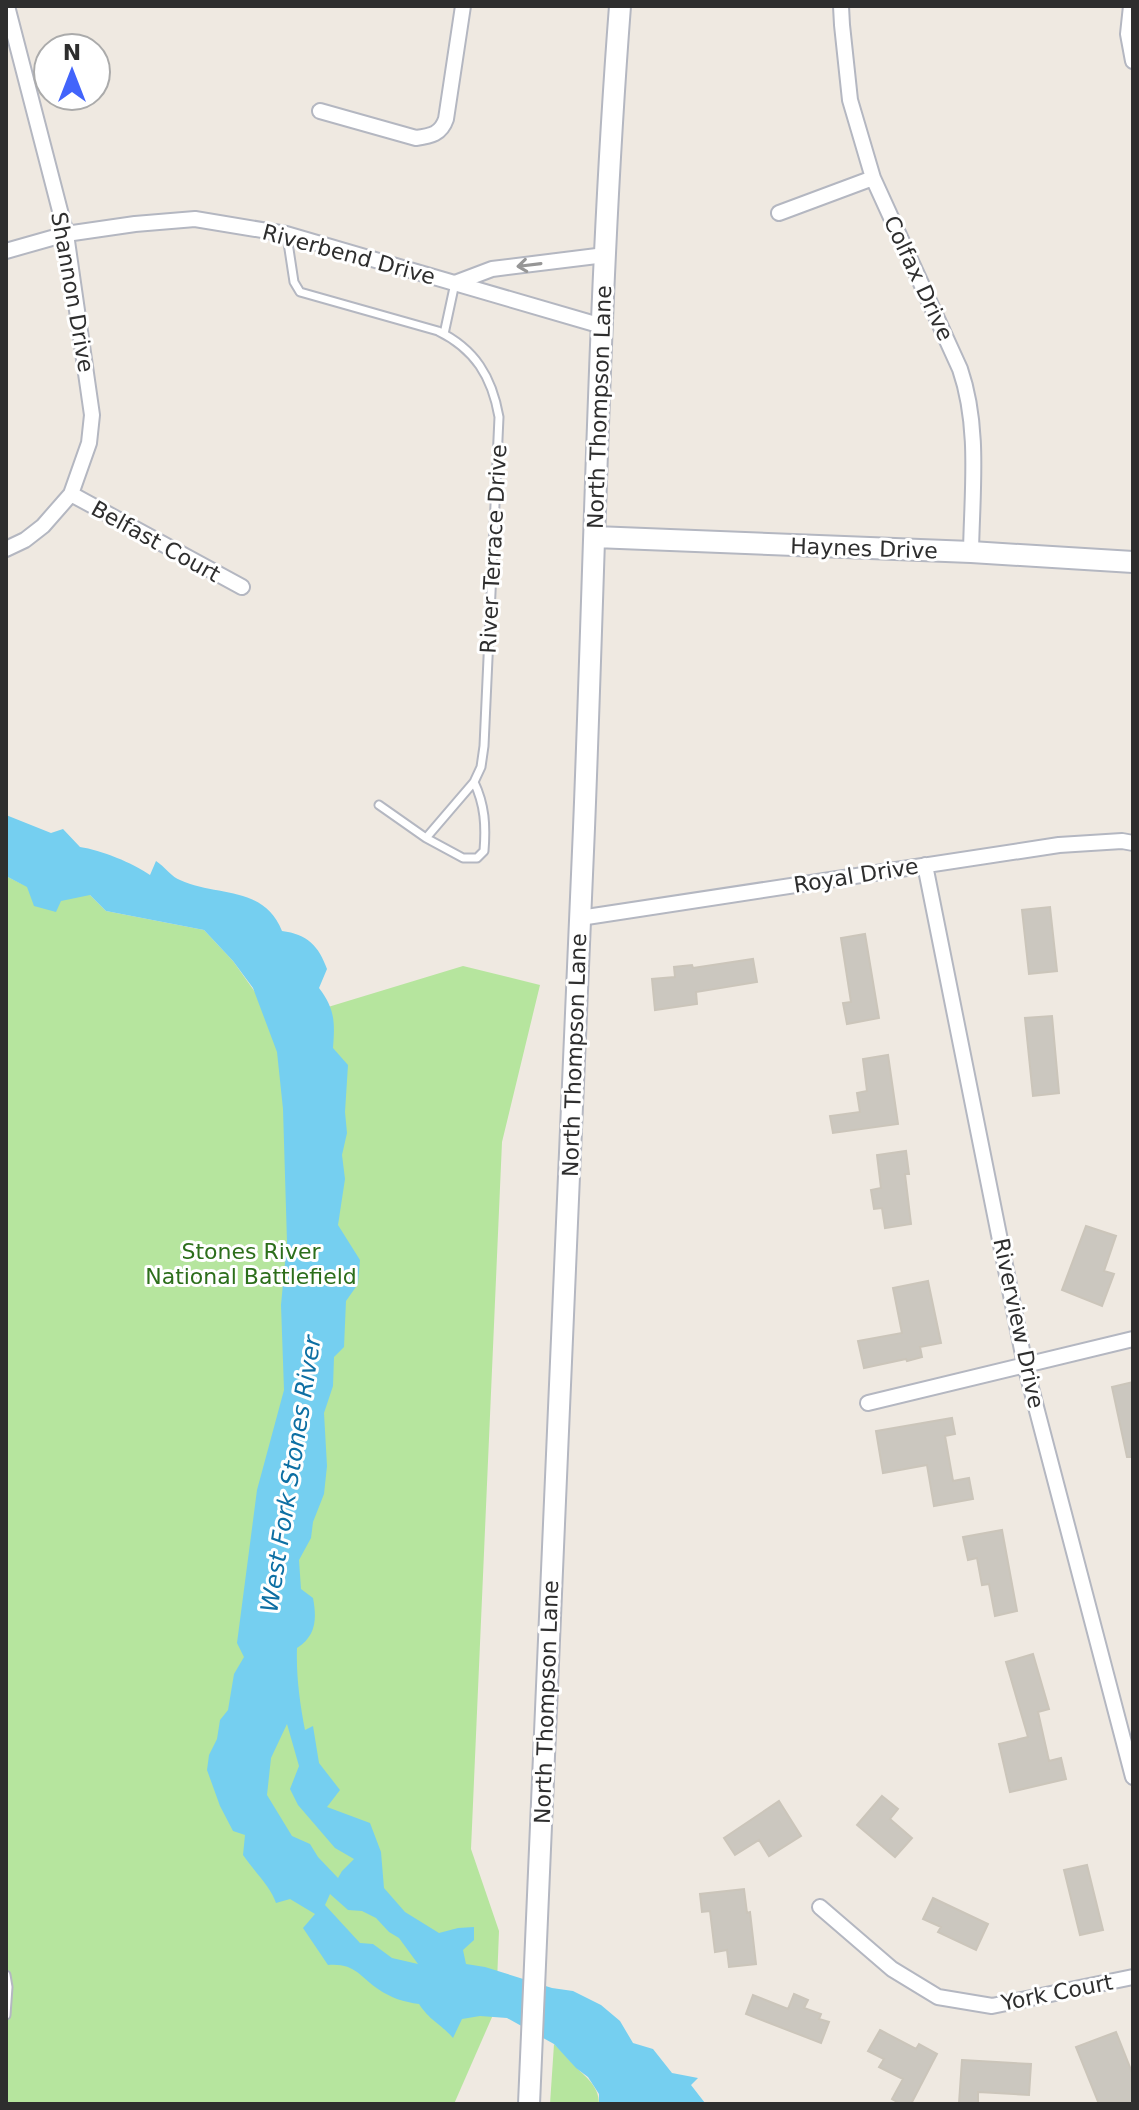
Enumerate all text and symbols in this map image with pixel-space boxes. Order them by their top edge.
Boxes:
north arrow [32,32,112,112]
text: N [63,40,81,65]
street label: Shannon Drive [46,210,99,374]
street label: Colfax Drive [879,212,958,345]
street label: Riverbend Drive [260,219,438,290]
one-way arrow [516,257,543,272]
street label: North Thompson Lane [583,285,616,529]
street label: River Terrace Drive [476,444,511,654]
street label: Belfast Court [87,496,225,587]
street label: Haynes Drive [790,533,938,564]
street label: Royal Drive [792,853,920,898]
street label: North Thompson Lane [558,933,591,1177]
street label: Riverview Drive [988,1236,1049,1410]
park label: Stones River National Battlefield [145,1239,357,1289]
water label: West Fork Stones River [255,1332,327,1614]
street label: North Thompson Lane [530,1580,563,1824]
street label: York Court [998,1969,1115,2016]

